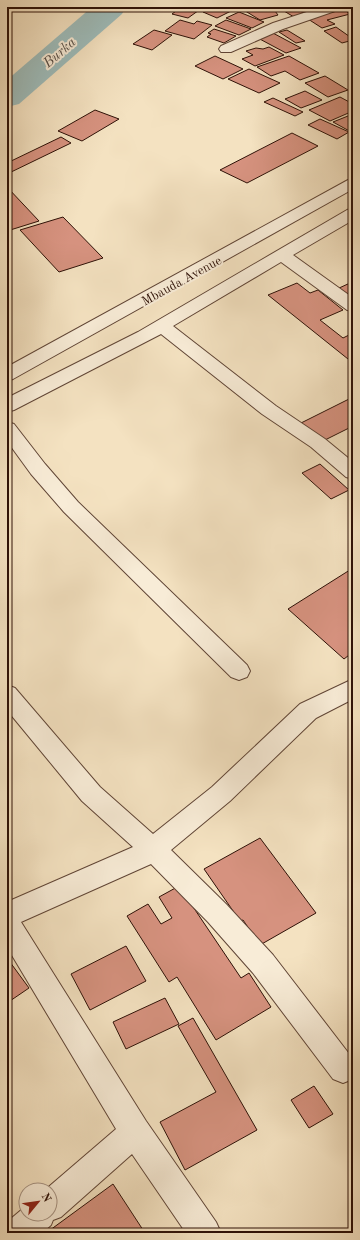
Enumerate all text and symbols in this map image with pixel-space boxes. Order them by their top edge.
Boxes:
water label: Burka [40,35,79,71]
street label: Mbauda Avenue [140,254,224,309]
north arrow [18,1182,58,1222]
text: N [39,1192,53,1205]

